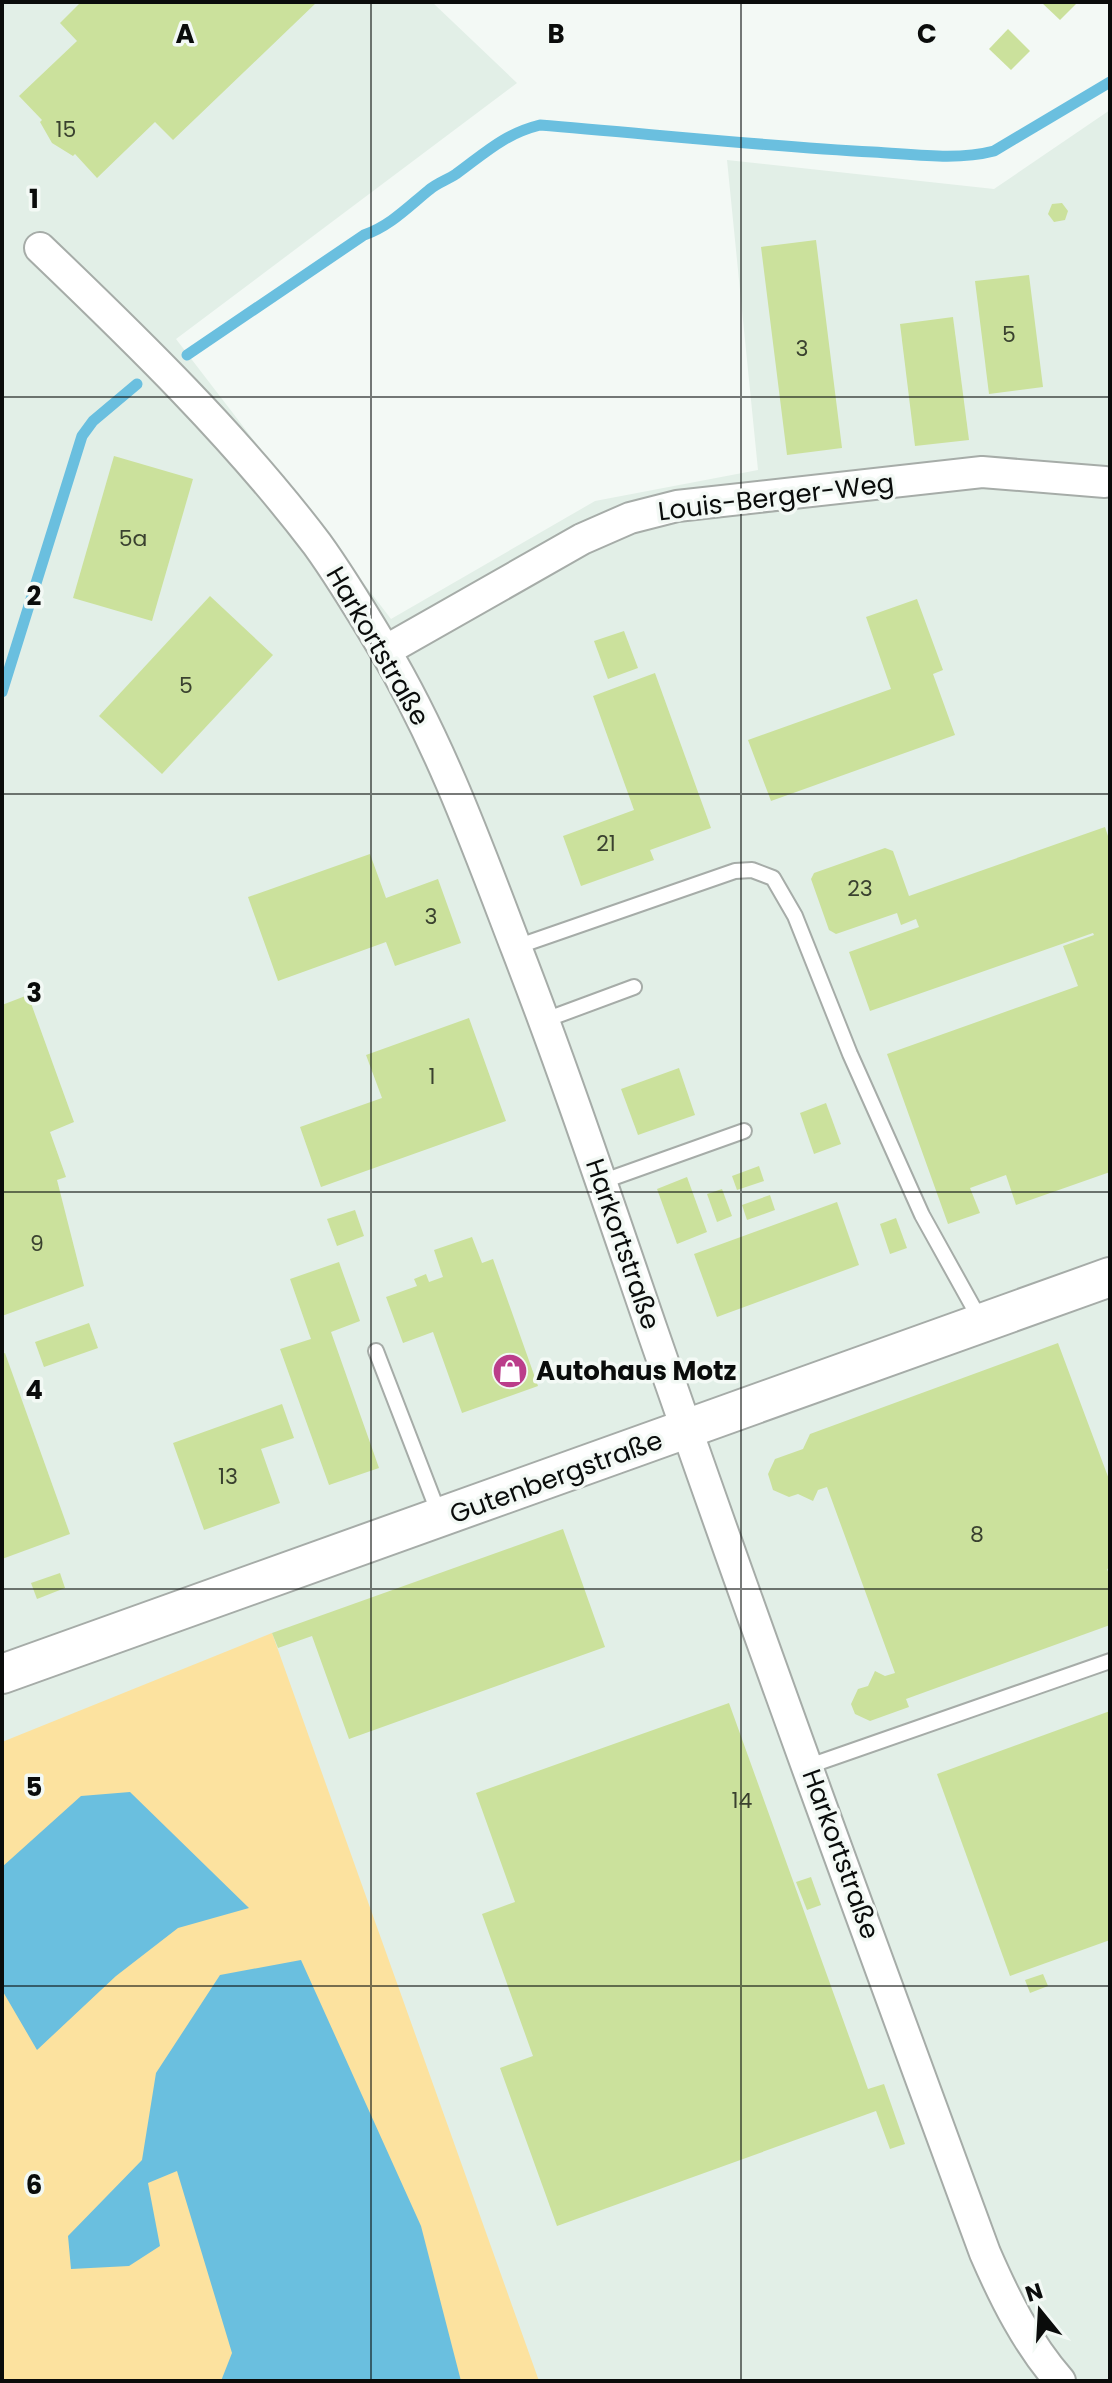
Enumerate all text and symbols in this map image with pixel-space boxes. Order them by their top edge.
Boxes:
text: A [175,16,195,52]
text: B [547,16,565,52]
text: C [917,16,937,52]
house number: 15 [56,114,76,145]
text: 1 [29,181,39,217]
house number: 5 [1002,319,1016,350]
house number: 3 [796,333,808,364]
street label: Louis-Berger-Weg [656,465,896,529]
house number: 5a [119,523,147,554]
street label: Harkortstraße [318,560,438,732]
text: 2 [27,578,42,614]
house number: 5 [179,670,193,701]
house number: 21 [596,828,616,859]
house number: 23 [847,873,873,904]
house number: 3 [425,901,437,932]
text: 3 [26,975,42,1011]
house number: 1 [428,1061,436,1092]
street label: Harkortstraße [577,1154,669,1334]
house number: 9 [30,1228,44,1259]
shop icon: Autohaus Motz [491,1352,529,1390]
place label: Autohaus Motz [536,1353,737,1389]
text: 4 [25,1372,43,1408]
street label: Gutenbergstraße [445,1422,667,1532]
house number: 13 [218,1461,238,1492]
house number: 8 [970,1519,984,1550]
street label: Harkortstraße [794,1764,888,1944]
text: 5 [26,1769,42,1805]
house number: 14 [732,1785,753,1816]
text: 6 [26,2167,42,2203]
north arrow [1000,2271,1080,2351]
text: N [1021,2275,1047,2310]

